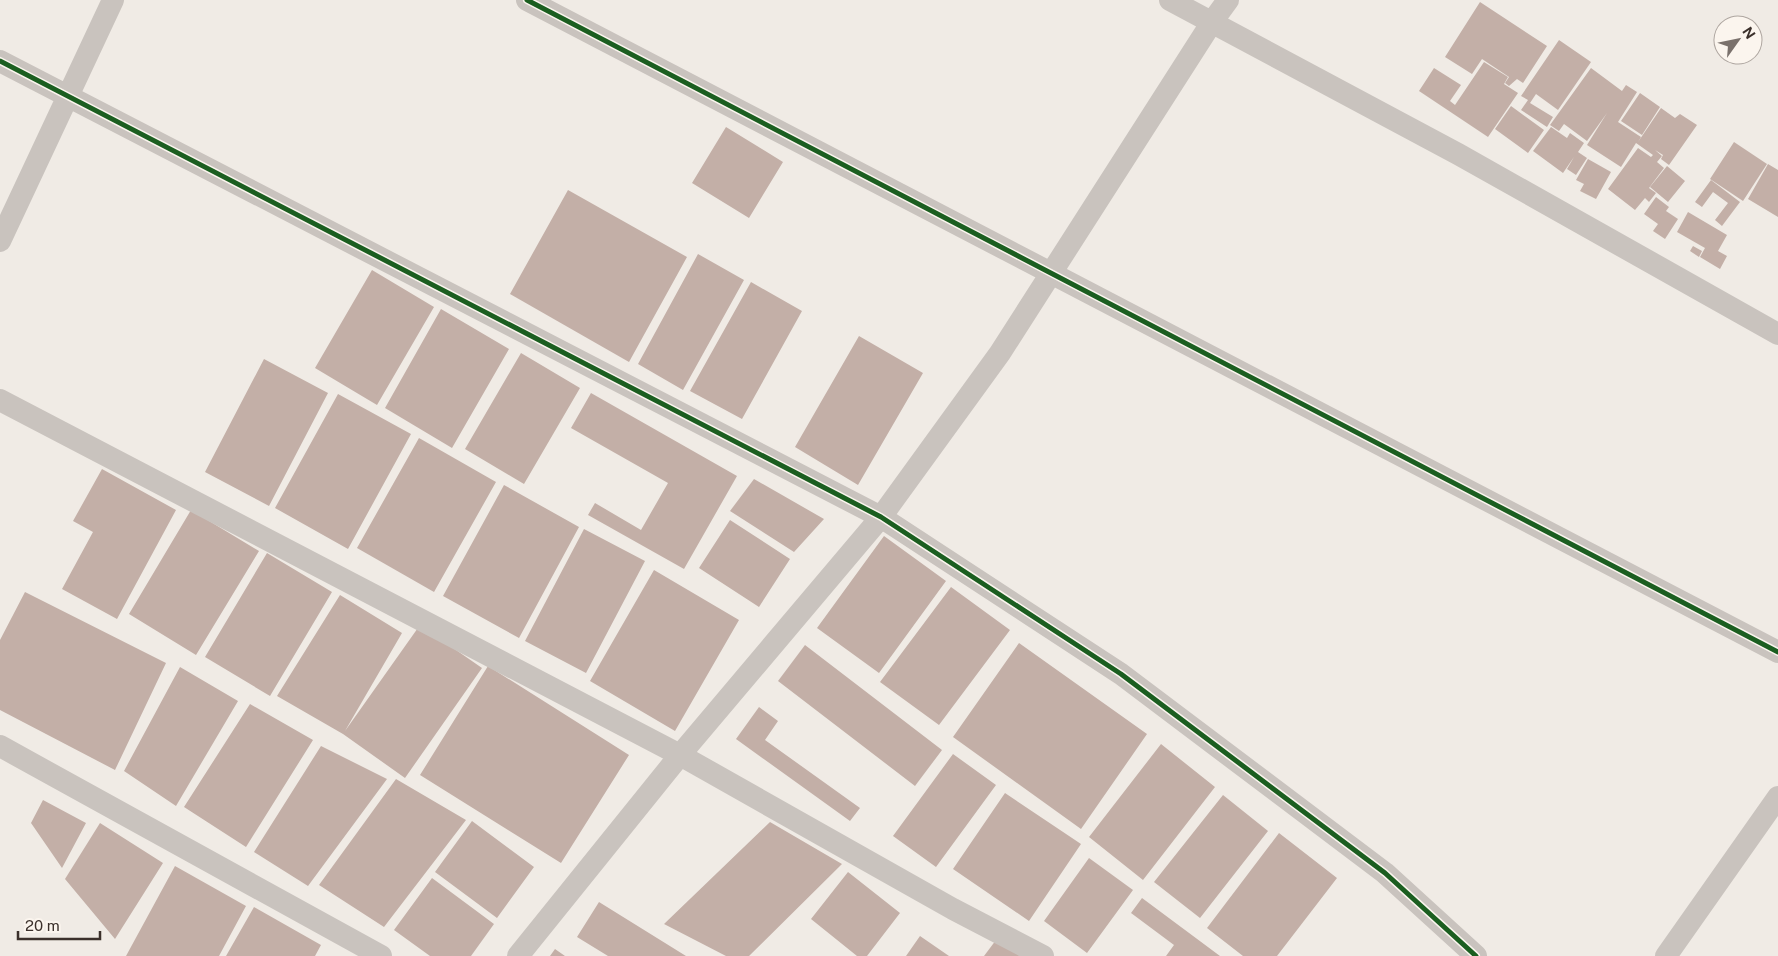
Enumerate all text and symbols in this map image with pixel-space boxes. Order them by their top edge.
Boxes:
north arrow [1713,15,1763,65]
text: N [1739,24,1759,42]
scale bar [18,908,100,940]
text: 20 m [25,917,60,934]

